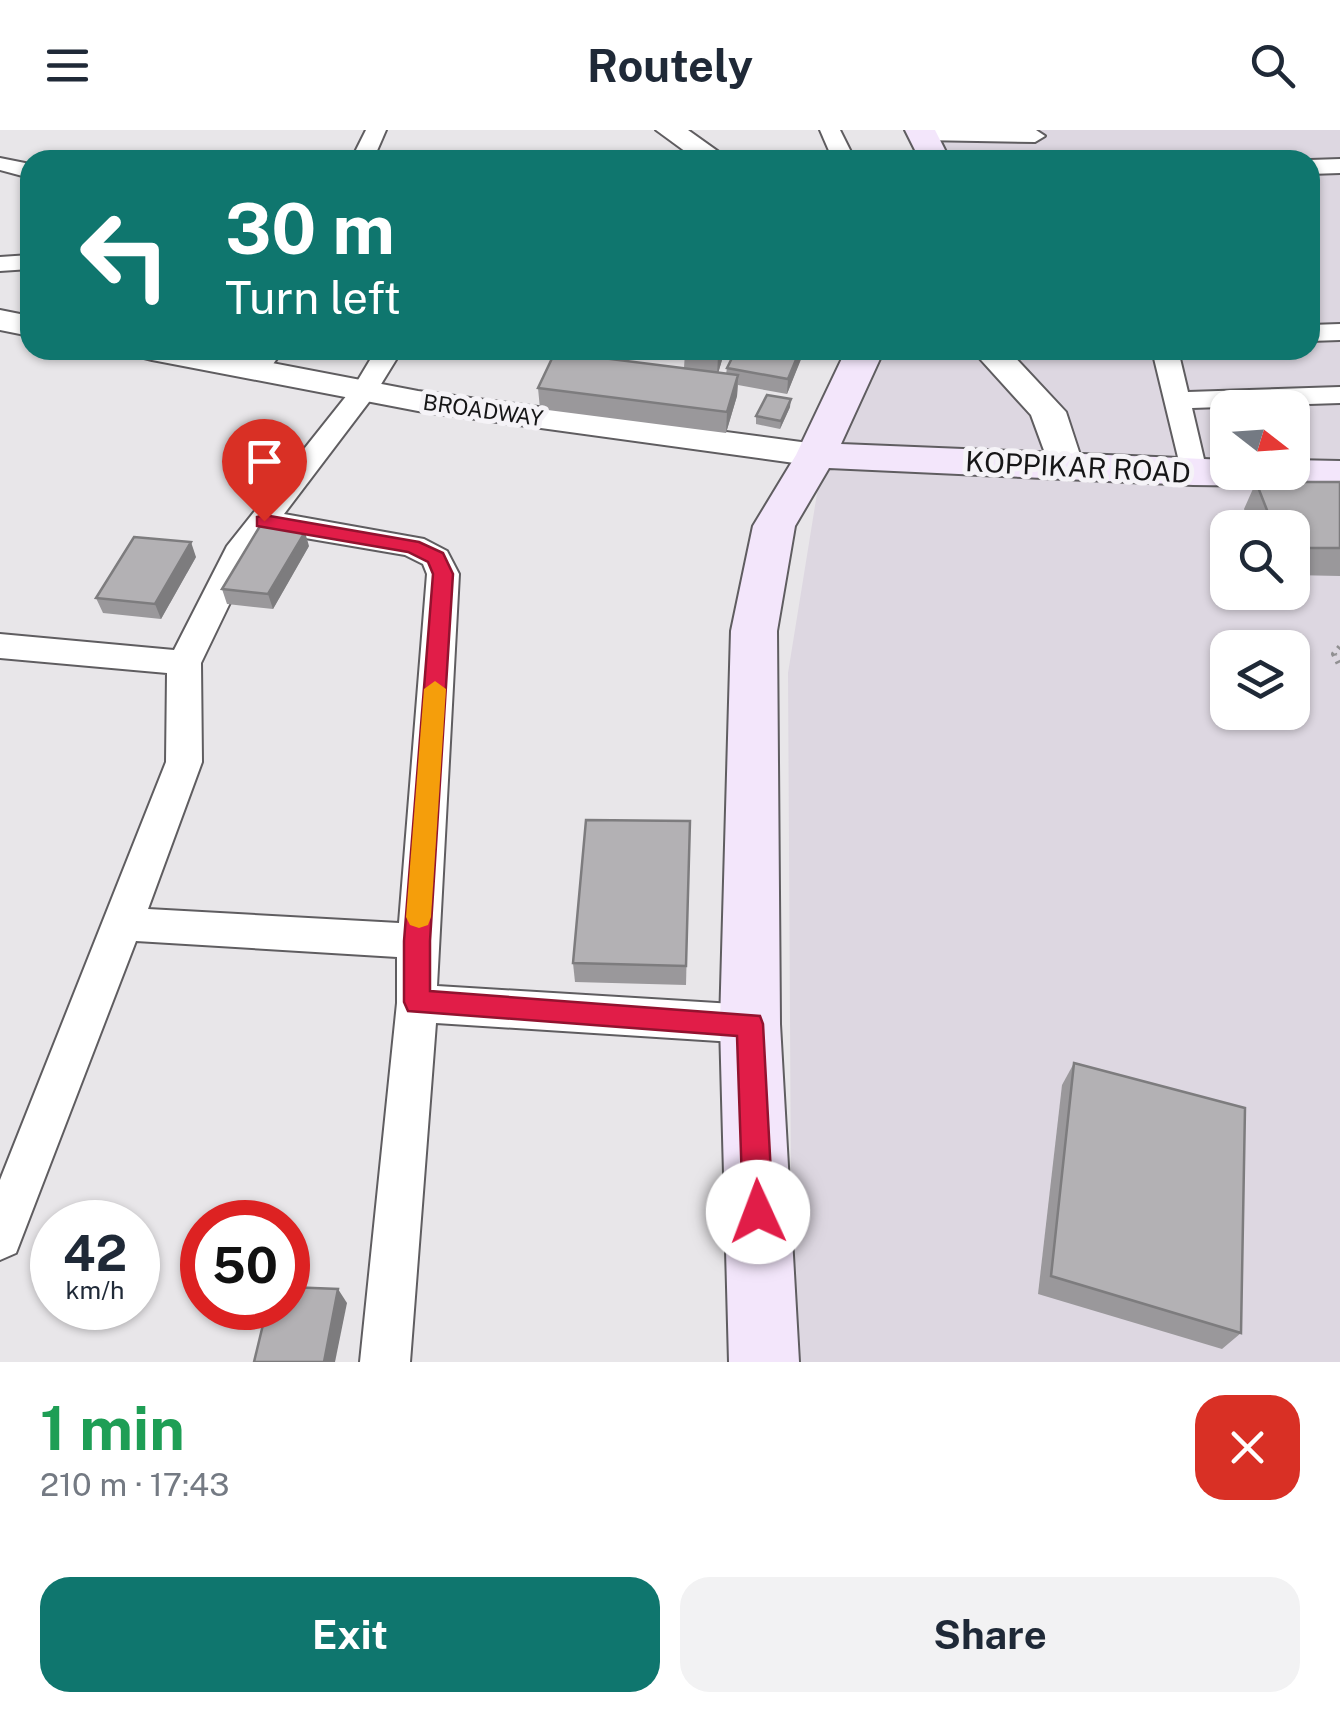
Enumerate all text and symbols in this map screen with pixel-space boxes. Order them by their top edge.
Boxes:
icon: menu [40,38,95,93]
icon: search [1245,38,1300,93]
text: Routely [587,39,753,92]
text: 30 m [225,187,395,270]
icon: left [60,190,190,320]
text: Turn left [225,271,401,324]
street label: BROADWAY [421,389,545,431]
north arrow [1210,390,1310,490]
map controls [1210,390,1310,730]
pin [222,419,307,522]
icon: arrive [237,434,292,489]
street label: KOPPIKAR ROAD [964,444,1192,489]
button: search [1210,510,1310,610]
button: layers [1210,630,1310,730]
position arrow [706,1160,810,1264]
speed limit sign: 50 [180,1200,310,1330]
text: 42 [63,1223,127,1282]
text: km/h [66,1275,124,1305]
text: 1 min [40,1393,185,1464]
button: close [1195,1395,1300,1500]
text: 210 m · 17:43 [40,1466,229,1503]
button: Exit [40,1577,660,1692]
button: Share [680,1577,1300,1692]

